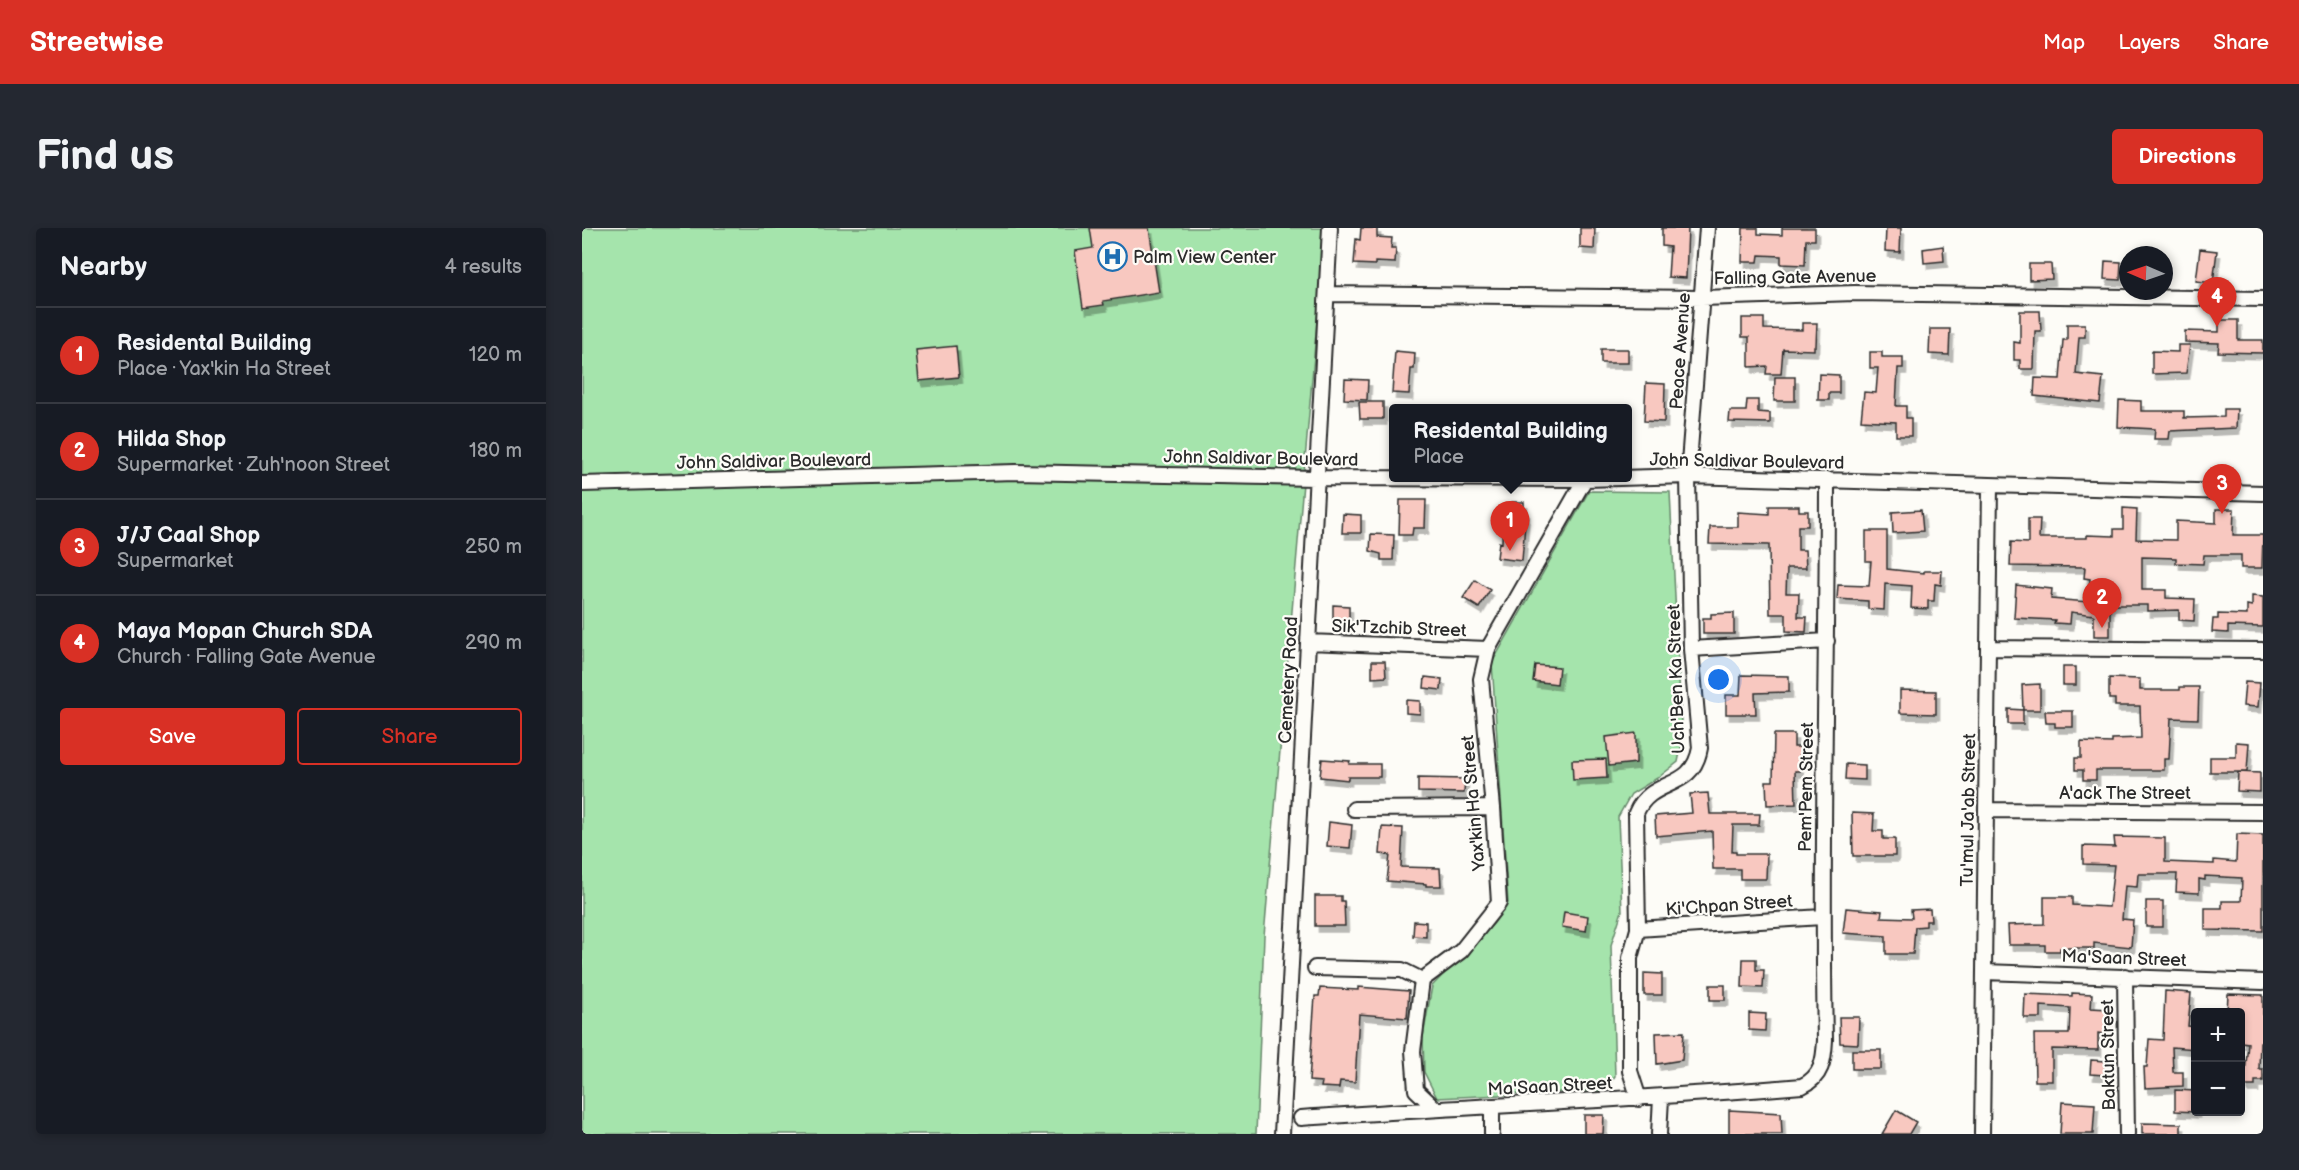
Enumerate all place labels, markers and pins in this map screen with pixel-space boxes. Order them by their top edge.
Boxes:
hospital icon: Palm View Center [1096,241,1128,273]
place label: Palm View Center [1133,247,1276,268]
pin: 4 [2198,278,2236,327]
pin: 3 [2202,464,2242,514]
pin: 1 [1490,502,1530,551]
pin: 2 [2082,578,2122,628]

